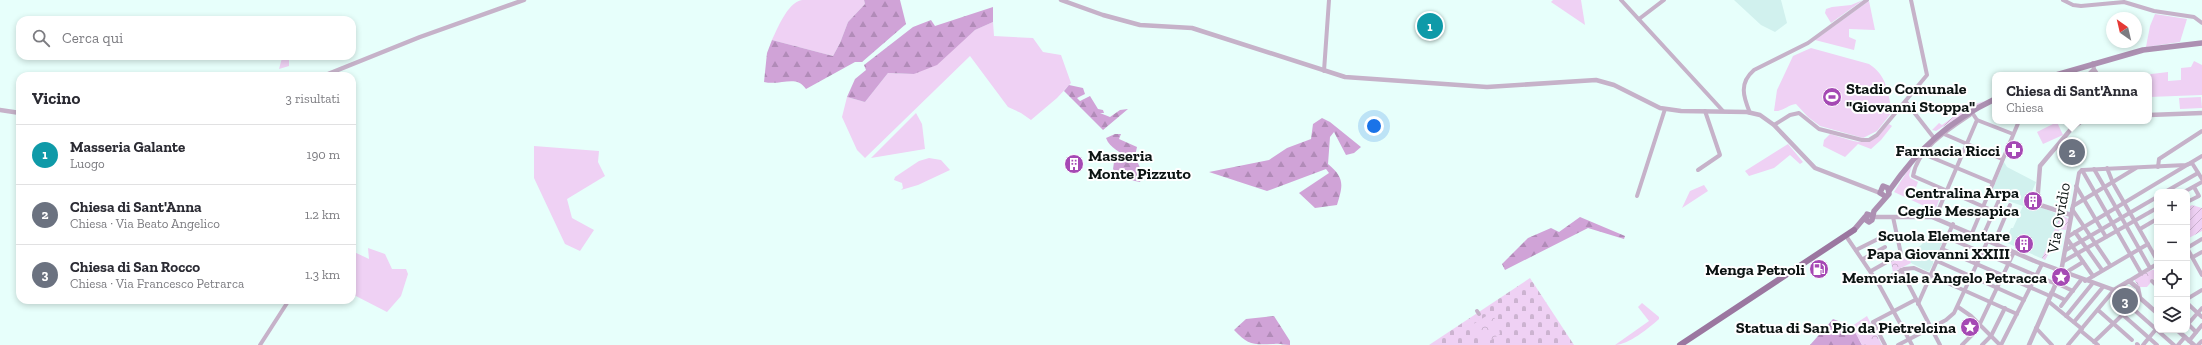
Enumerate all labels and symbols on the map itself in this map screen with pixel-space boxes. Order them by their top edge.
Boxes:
pin: 1 [1417,11,1443,41]
north arrow [2106,12,2142,48]
place label: Stadio Comunale "Giovanni Stoppa" [1846,79,1975,116]
sports icon: Stadio Comunale "Giovanni Stoppa" [1821,86,1843,108]
your location [1364,116,1384,136]
pin: 2 [2059,137,2085,167]
pharmacy icon: Farmacia Ricci [2003,139,2025,161]
place label: Farmacia Ricci [1896,141,2000,160]
place label: Masseria Monte Pizzuto [1088,146,1191,183]
building icon: Masseria Monte Pizzuto [1063,153,1085,175]
street label: Via Ovidio [2043,181,2074,256]
place label: Centralina Arpa Ceglie Messapica [1898,183,2019,220]
building icon: Centralina Arpa Ceglie Messapica [2022,190,2044,212]
place label: Scuola Elementare Papa Giovanni XXIII [1867,226,2010,263]
building icon: Scuola Elementare Papa Giovanni XXIII [2013,233,2035,255]
fuel station icon: Menga Petroli [1808,258,1830,280]
place label: Menga Petroli [1705,260,1805,279]
place icon: Memoriale a Angelo Petracca [2050,266,2072,288]
place label: Memoriale a Angelo Petracca [1842,268,2047,287]
pin: 3 [2112,286,2138,316]
place icon: Statua di San Pio da Pietrelcina [1959,316,1981,338]
place label: Statua di San Pio da Pietrelcina [1736,318,1956,337]

